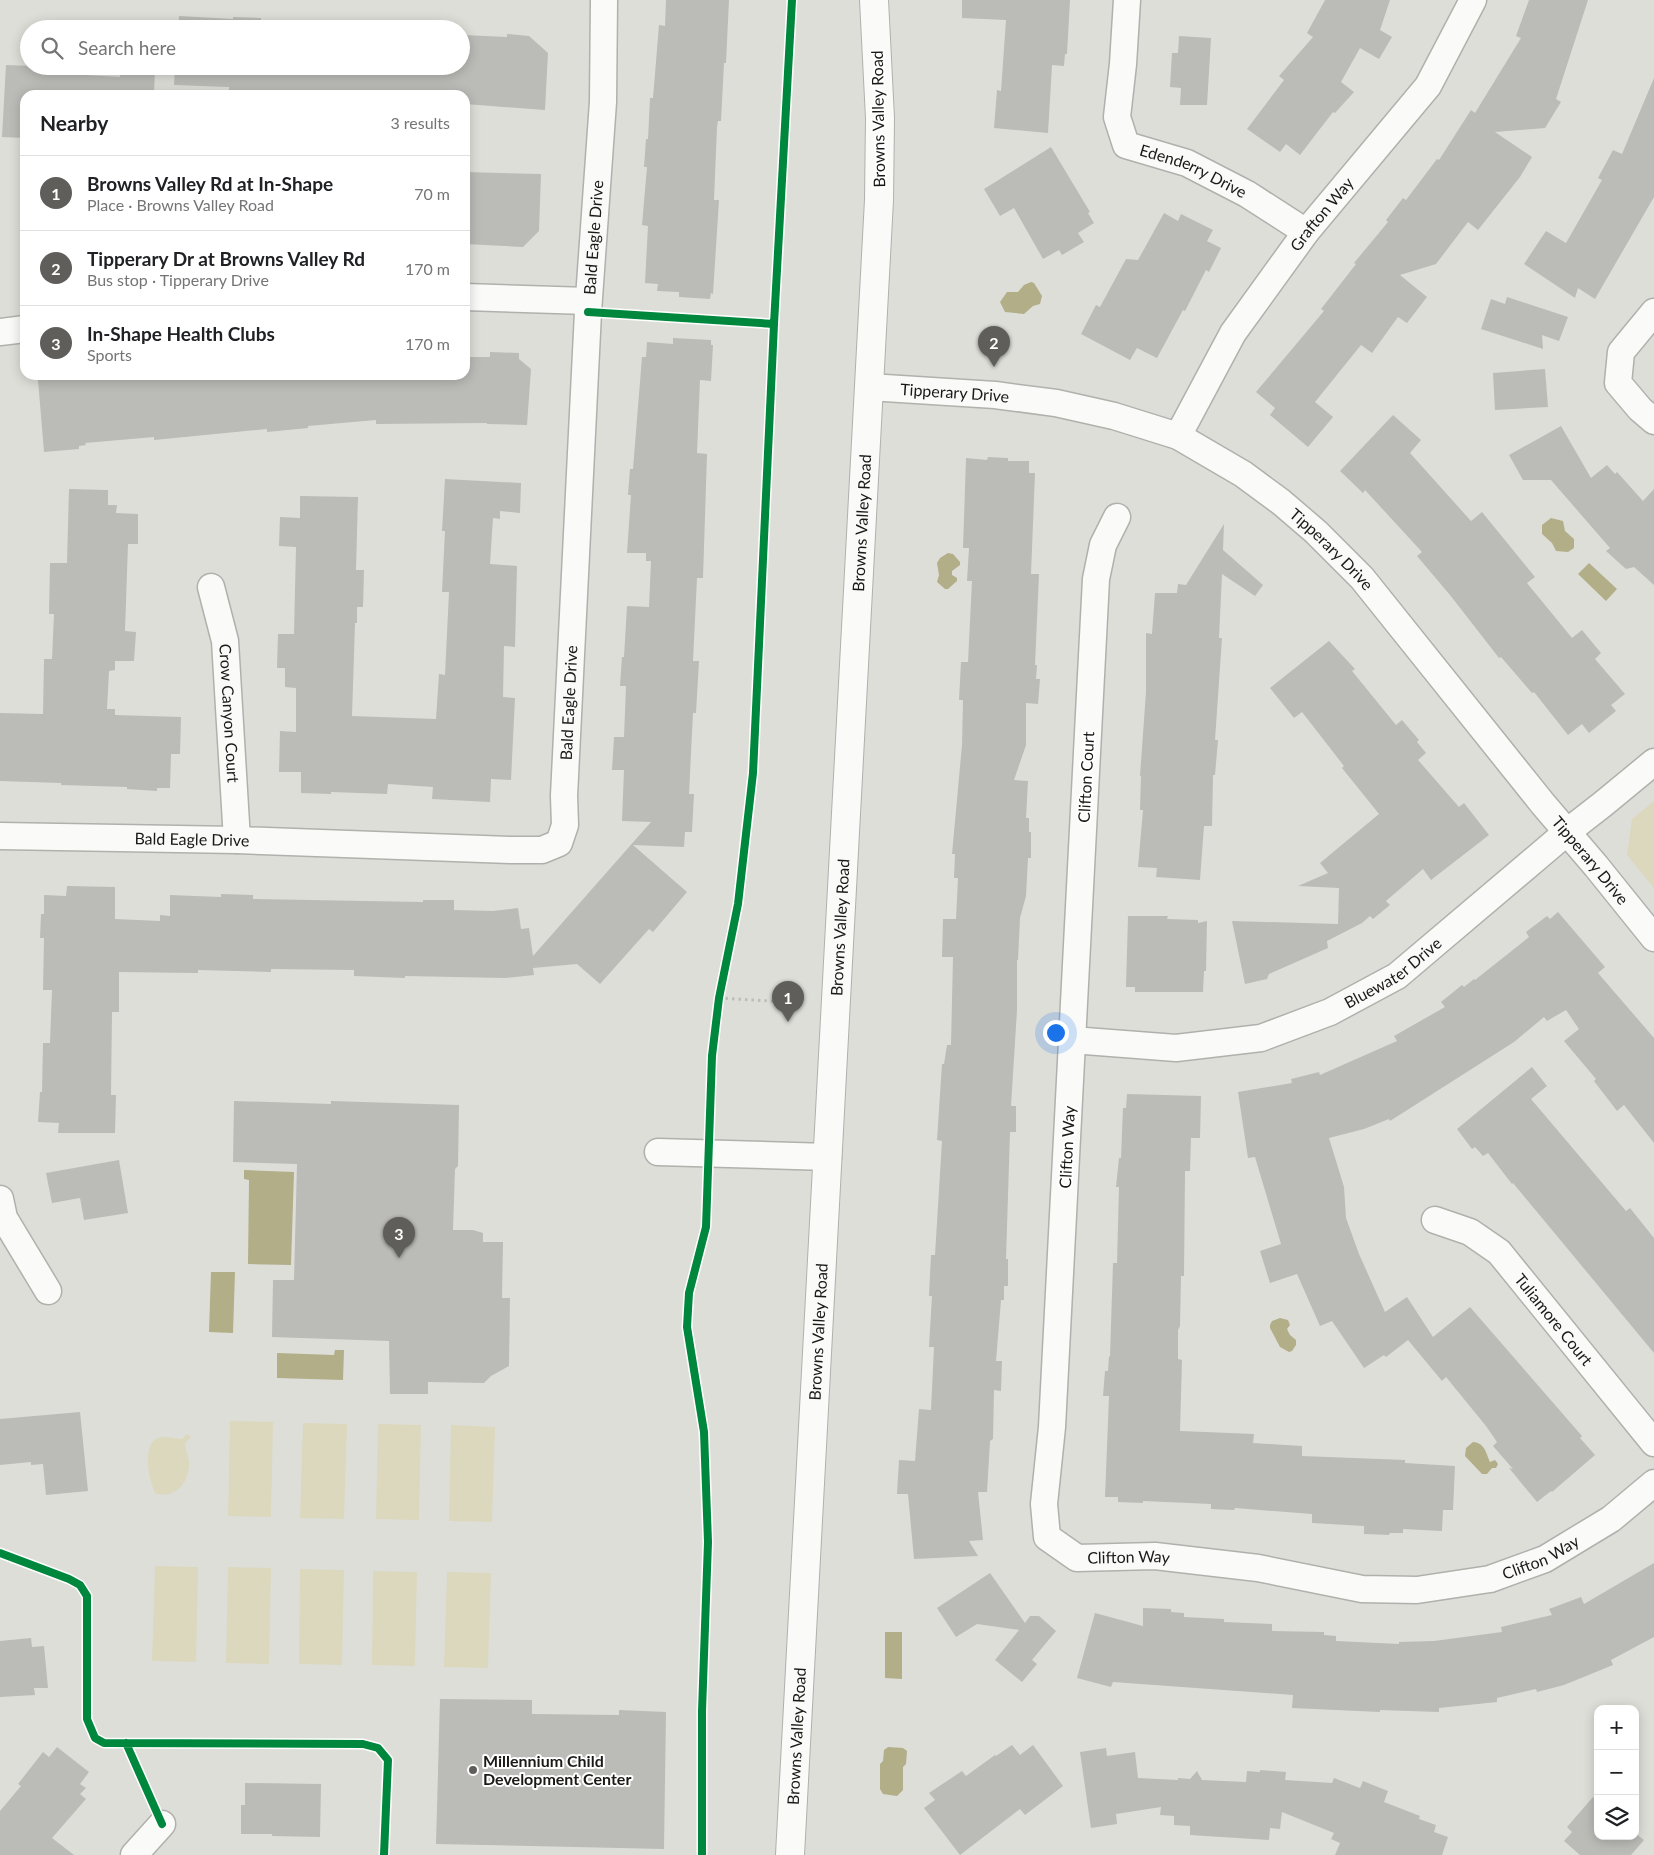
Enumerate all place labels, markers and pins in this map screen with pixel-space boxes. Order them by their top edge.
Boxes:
pin: 2 [978,326,1010,367]
pin: 1 [772,981,804,1022]
pin: 3 [383,1217,415,1258]
place label: Millennium Child Development Center [483,1751,631,1788]
marker: Millennium Child Development Center [467,1764,479,1776]

